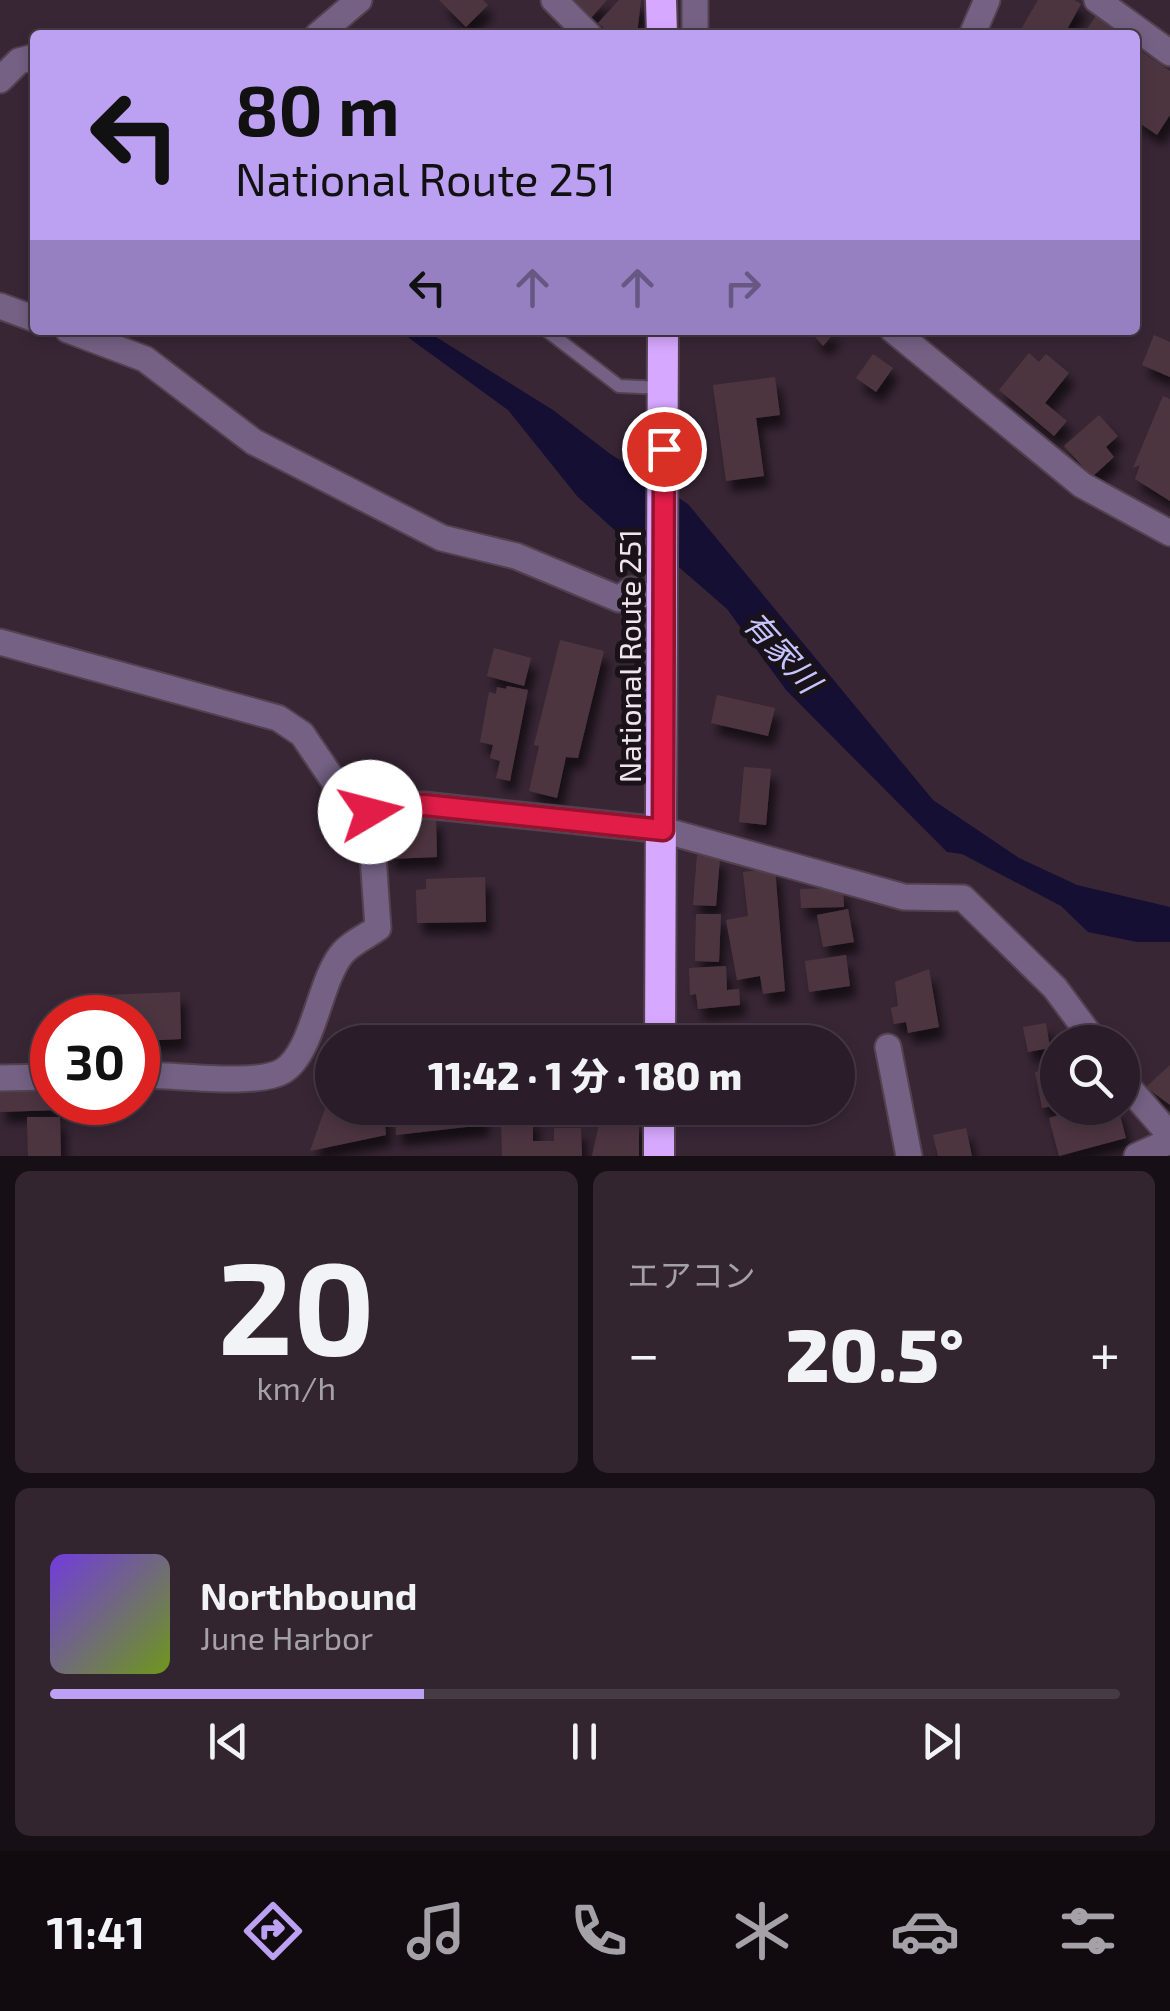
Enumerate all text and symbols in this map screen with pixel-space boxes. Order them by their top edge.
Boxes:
text: 80 m [235,66,400,150]
icon: left [70,70,200,200]
text: National Route 251 [235,151,616,205]
icon: left [400,260,455,315]
icon: ahead [505,260,560,315]
icon: ahead [610,260,665,315]
icon: right [715,260,770,315]
pin [622,407,707,492]
icon: arrive [637,422,692,477]
street label: National Route 251 [611,529,647,783]
water label: 有家川 [737,603,831,702]
position arrow [318,760,422,864]
speed limit sign: 30 [30,995,160,1125]
map controls [1040,1025,1140,1125]
button: search [1040,1025,1140,1125]
text: 11:42 · 1 分 · 180 m [428,1052,742,1098]
text: 20 [217,1225,375,1381]
text: エアコン [628,1255,756,1293]
text: 20.5° [785,1307,964,1397]
text: − [628,1319,660,1385]
text: + [1090,1319,1120,1385]
text: km/h [257,1368,336,1406]
text: Northbound [200,1572,418,1618]
text: June Harbor [200,1618,373,1656]
icon: previous [201,1714,256,1769]
icon: pause [557,1714,612,1769]
icon: next [914,1714,969,1769]
icon: directions [238,1896,308,1966]
icon: music [401,1896,471,1966]
icon: phone [564,1896,634,1966]
icon: climate [727,1896,797,1966]
icon: car [890,1896,960,1966]
icon: filters [1053,1896,1123,1966]
text: 11:41 [47,1904,145,1958]

